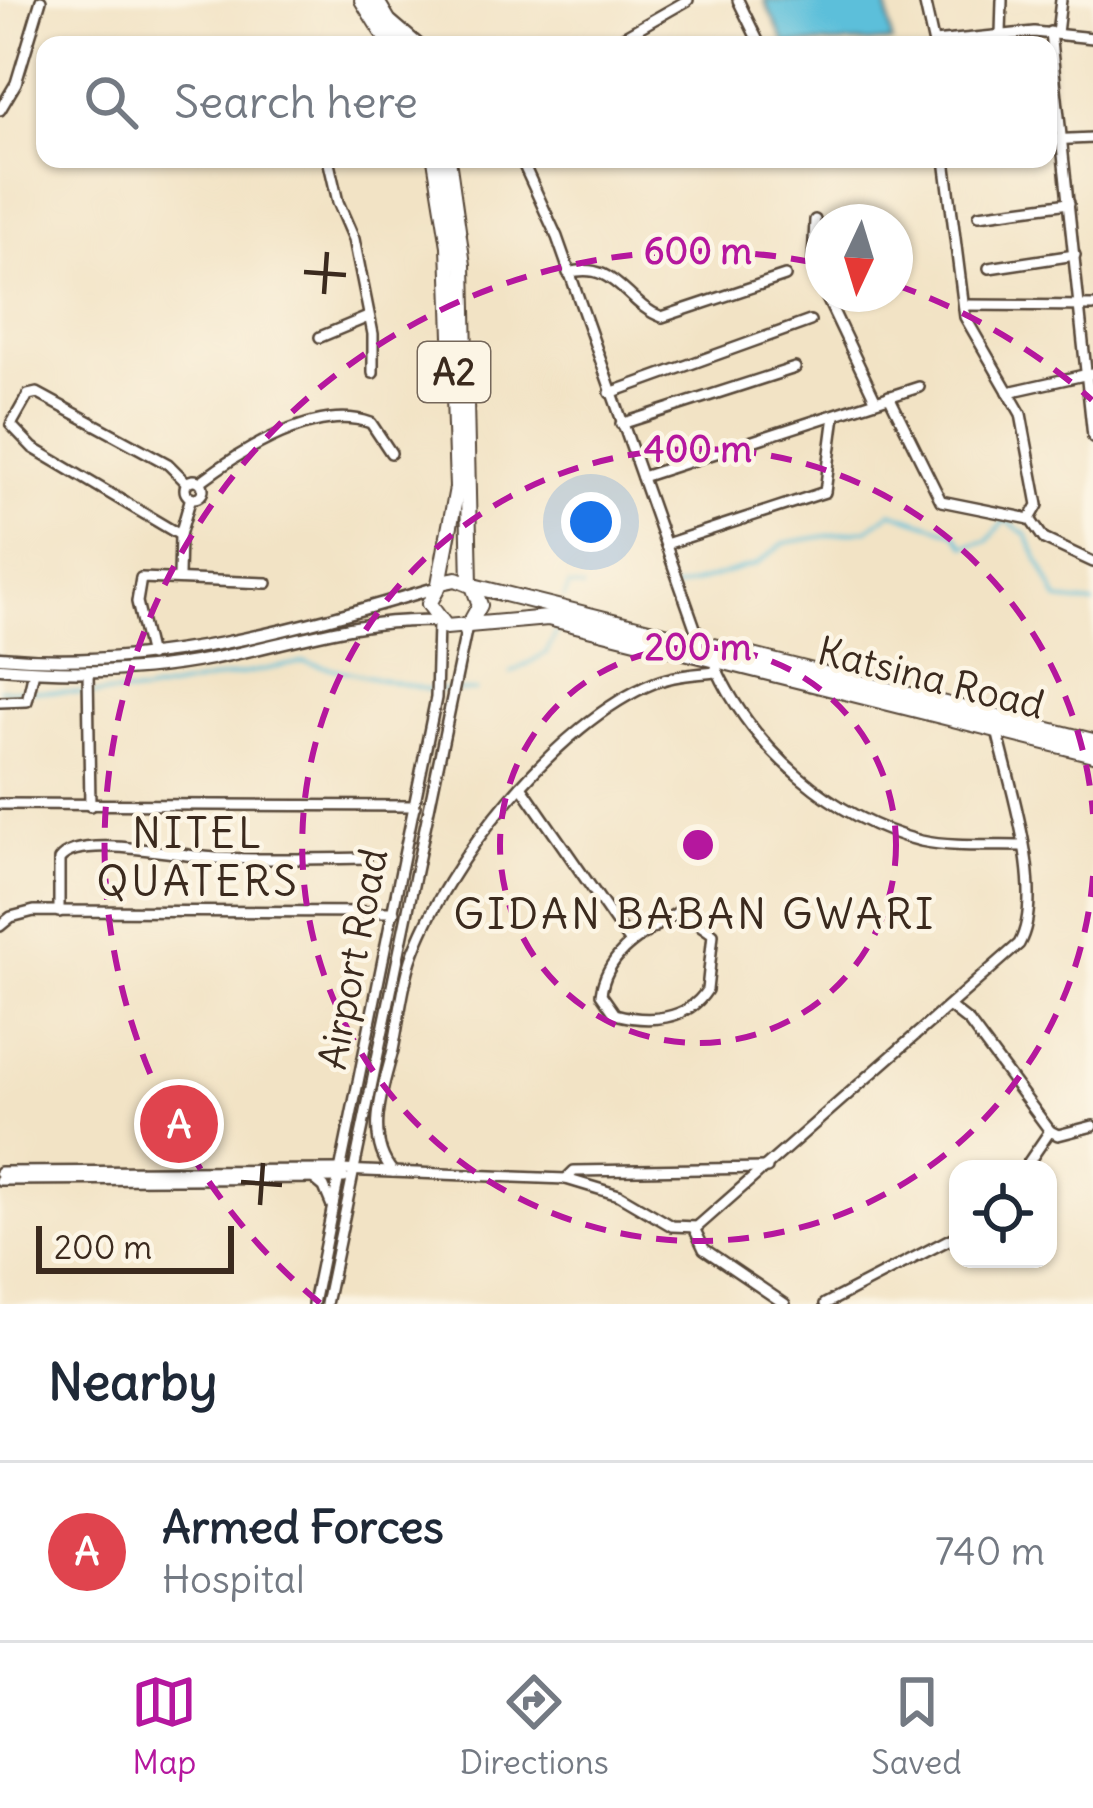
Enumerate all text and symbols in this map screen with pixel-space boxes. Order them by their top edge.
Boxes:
search box [36,36,1057,168]
icon: search [78,69,144,135]
text: Search here [174,74,418,130]
north arrow [805,204,913,312]
text: 600 m [644,229,752,274]
road number: A2 [418,342,490,402]
text: 400 m [644,427,752,472]
your location [561,492,621,552]
text: 200 m [644,625,752,670]
street label: Katsina Road [813,626,1049,730]
district label: NITEL QUATERS [96,807,300,907]
centre of rings [677,824,719,866]
street label: Airport Road [308,845,398,1073]
district label: GIDAN BABAN GWARI [454,888,936,940]
pin: A [140,1079,218,1169]
map controls [949,1160,1057,1268]
button: locate [949,1160,1057,1268]
scale bar [36,1220,234,1273]
text: 200 m [54,1226,152,1268]
text: Nearby [48,1350,217,1414]
text: Armed Forces [162,1499,444,1555]
text: A [74,1527,100,1576]
text: 740 m [935,1527,1045,1576]
text: Hospital [162,1555,305,1604]
tab: Map [131,1669,197,1783]
tab: Directions [460,1669,609,1783]
tab: Saved [871,1669,962,1783]

